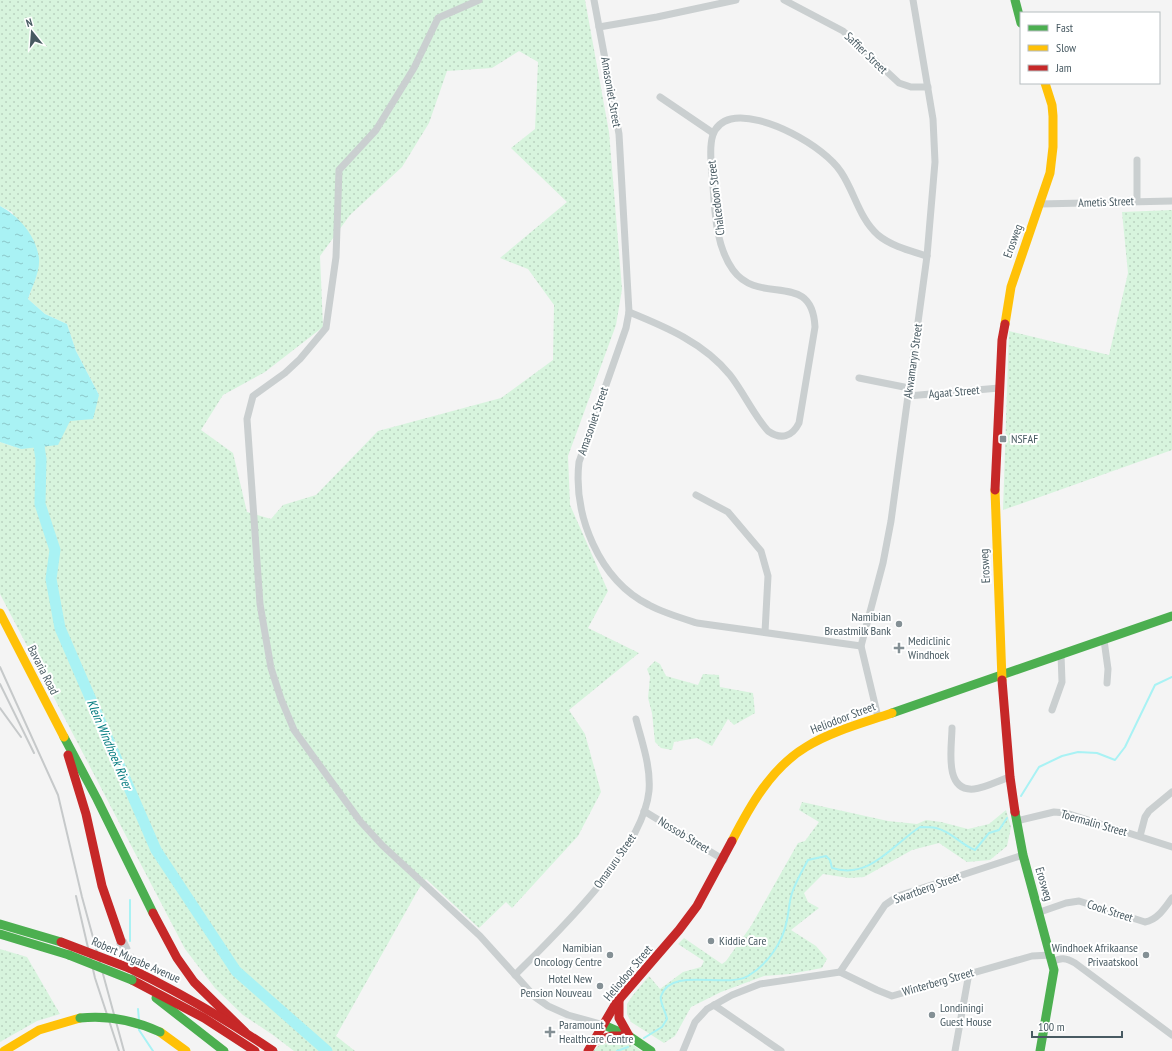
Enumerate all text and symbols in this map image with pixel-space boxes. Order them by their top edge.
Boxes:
north arrow [12,12,52,52]
legend [1020,12,1160,84]
text: N [24,15,34,30]
text: Fast [1056,20,1074,35]
street label: Saffier Street [842,29,891,77]
text: Slow [1056,40,1077,55]
street label: Amasoniet Street [598,56,625,129]
text: Jam [1055,60,1072,75]
street label: Chalcedoon Street [703,159,728,237]
street label: Ametis Street [1078,193,1135,210]
street label: Erosweg [1000,222,1026,260]
street label: Akwamaryn Street [900,322,925,399]
street label: Agaat Street [928,382,981,401]
street label: Amasoniet Street [574,384,611,457]
place label: NSFAF [1011,431,1038,446]
marker: NSFAF [998,434,1008,444]
street label: Erosweg [976,548,993,584]
place label: Namibian Breastmilk Bank [824,609,891,638]
marker: Namibian Breastmilk Bank [894,619,904,629]
place label: Mediclinic Windhoek [908,633,951,662]
street label: Bavaria Road [25,642,62,697]
marker: Mediclinic Windhoek [893,642,905,654]
water label: Klein Windhoek River [83,697,137,794]
street label: Heliodoor Street [808,698,878,737]
street label: Toermalin Street [1059,806,1130,839]
street label: Nossob Street [656,813,713,856]
street label: Omaruru Street [590,830,639,891]
street label: Erosweg [1032,865,1056,903]
street label: Swartberg Street [891,868,963,907]
street label: Cook Street [1085,896,1136,925]
street label: Robert Mugabe Avenue [89,933,183,986]
place label: Kiddie Care [719,933,766,948]
marker: Kiddie Care [706,936,716,946]
place label: Namibian Oncology Centre [534,940,602,969]
place label: Windhoek Afrikaanse Privaatskool [1052,940,1138,969]
street label: Heliodoor Street [600,941,656,1004]
marker: Namibian Oncology Centre [605,950,615,960]
marker: Windhoek Afrikaanse Privaatskool [1141,950,1151,960]
street label: Winterberg Street [901,964,976,999]
place label: Hotel New Pension Nouveau [521,971,593,1000]
marker: Hotel New Pension Nouveau [595,981,605,991]
place label: Londiningi Guest House [940,1000,992,1029]
marker: Londiningi Guest House [927,1010,937,1020]
scale bar [1032,1013,1122,1039]
place label: Paramount Healthcare Centre [559,1017,633,1046]
text: 100 m [1038,1019,1065,1034]
marker: Paramount Healthcare Centre [544,1026,556,1038]

